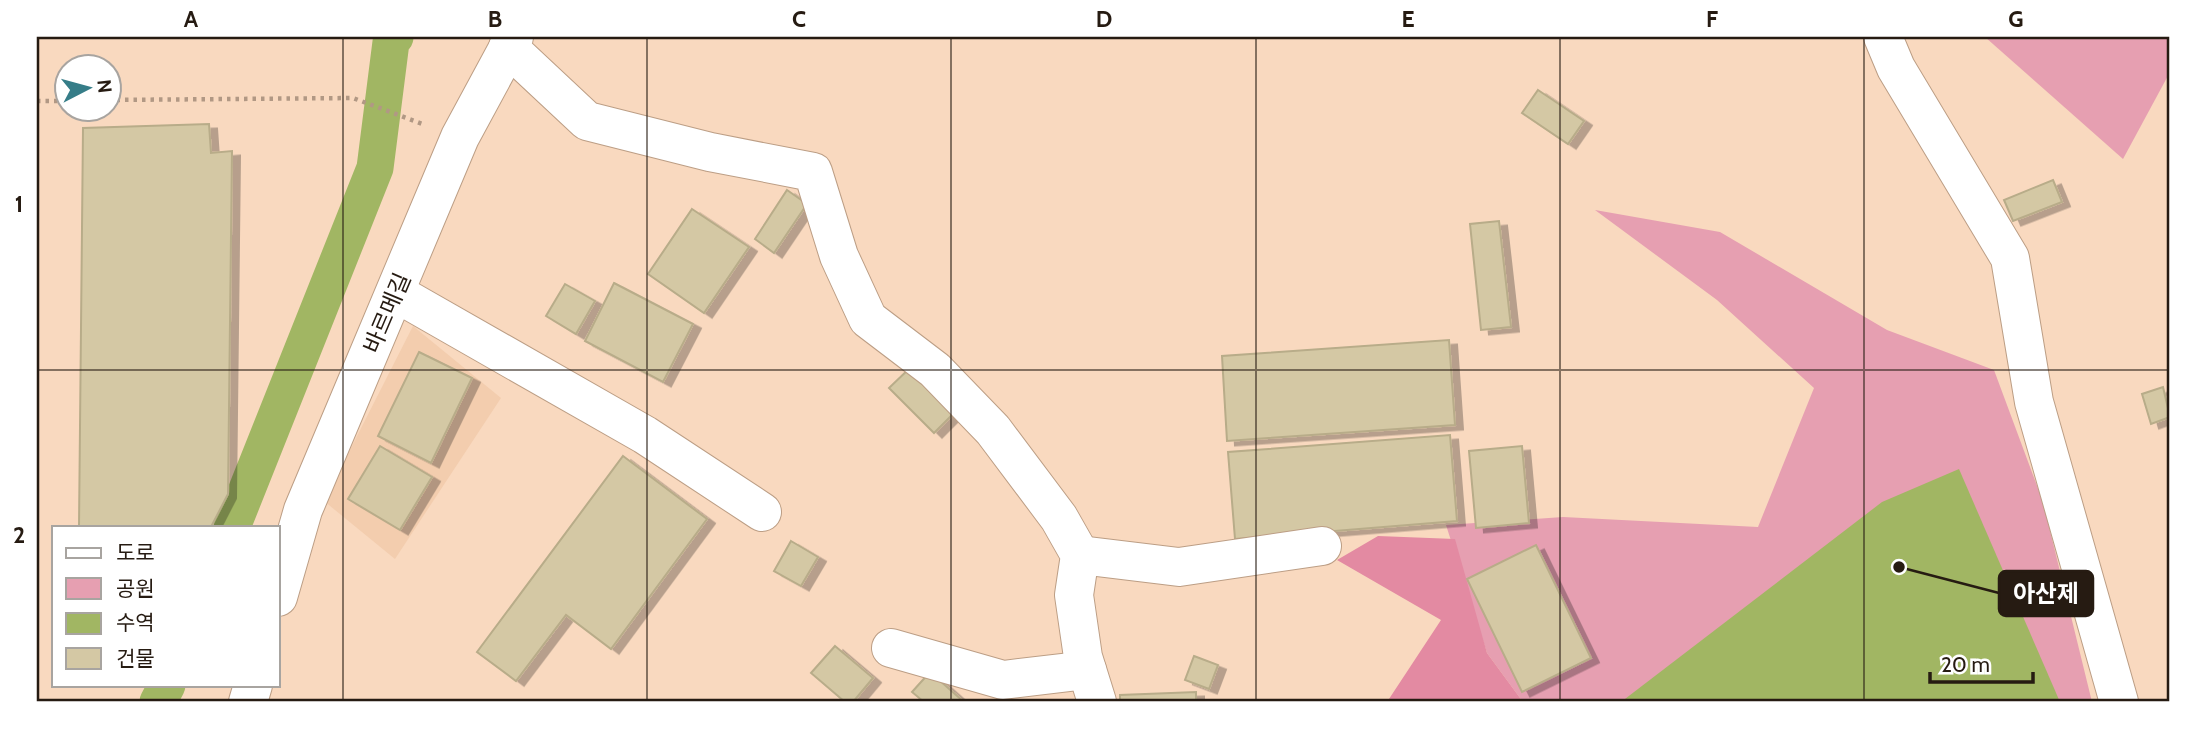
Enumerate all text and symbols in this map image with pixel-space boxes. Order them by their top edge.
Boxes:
text: A [184,5,199,33]
text: B [488,5,502,33]
text: C [792,5,806,33]
text: D [1096,5,1112,33]
text: E [1401,5,1415,33]
text: F [1706,5,1718,33]
text: G [2008,5,2024,33]
north arrow [52,52,122,122]
text: N [92,78,117,94]
text: 1 [15,190,23,218]
street label: 바르메길 [358,269,416,357]
text: 2 [13,521,25,549]
legend [52,526,280,686]
text: 도로 [116,540,155,565]
callout: 아산제 [1999,571,2093,616]
text: 공원 [116,576,155,601]
text: 아산제 [2013,579,2079,608]
text: 수역 [116,610,155,635]
scale bar [1930,641,2034,685]
text: 건물 [116,646,155,671]
text: 20 m [1941,652,1990,677]

